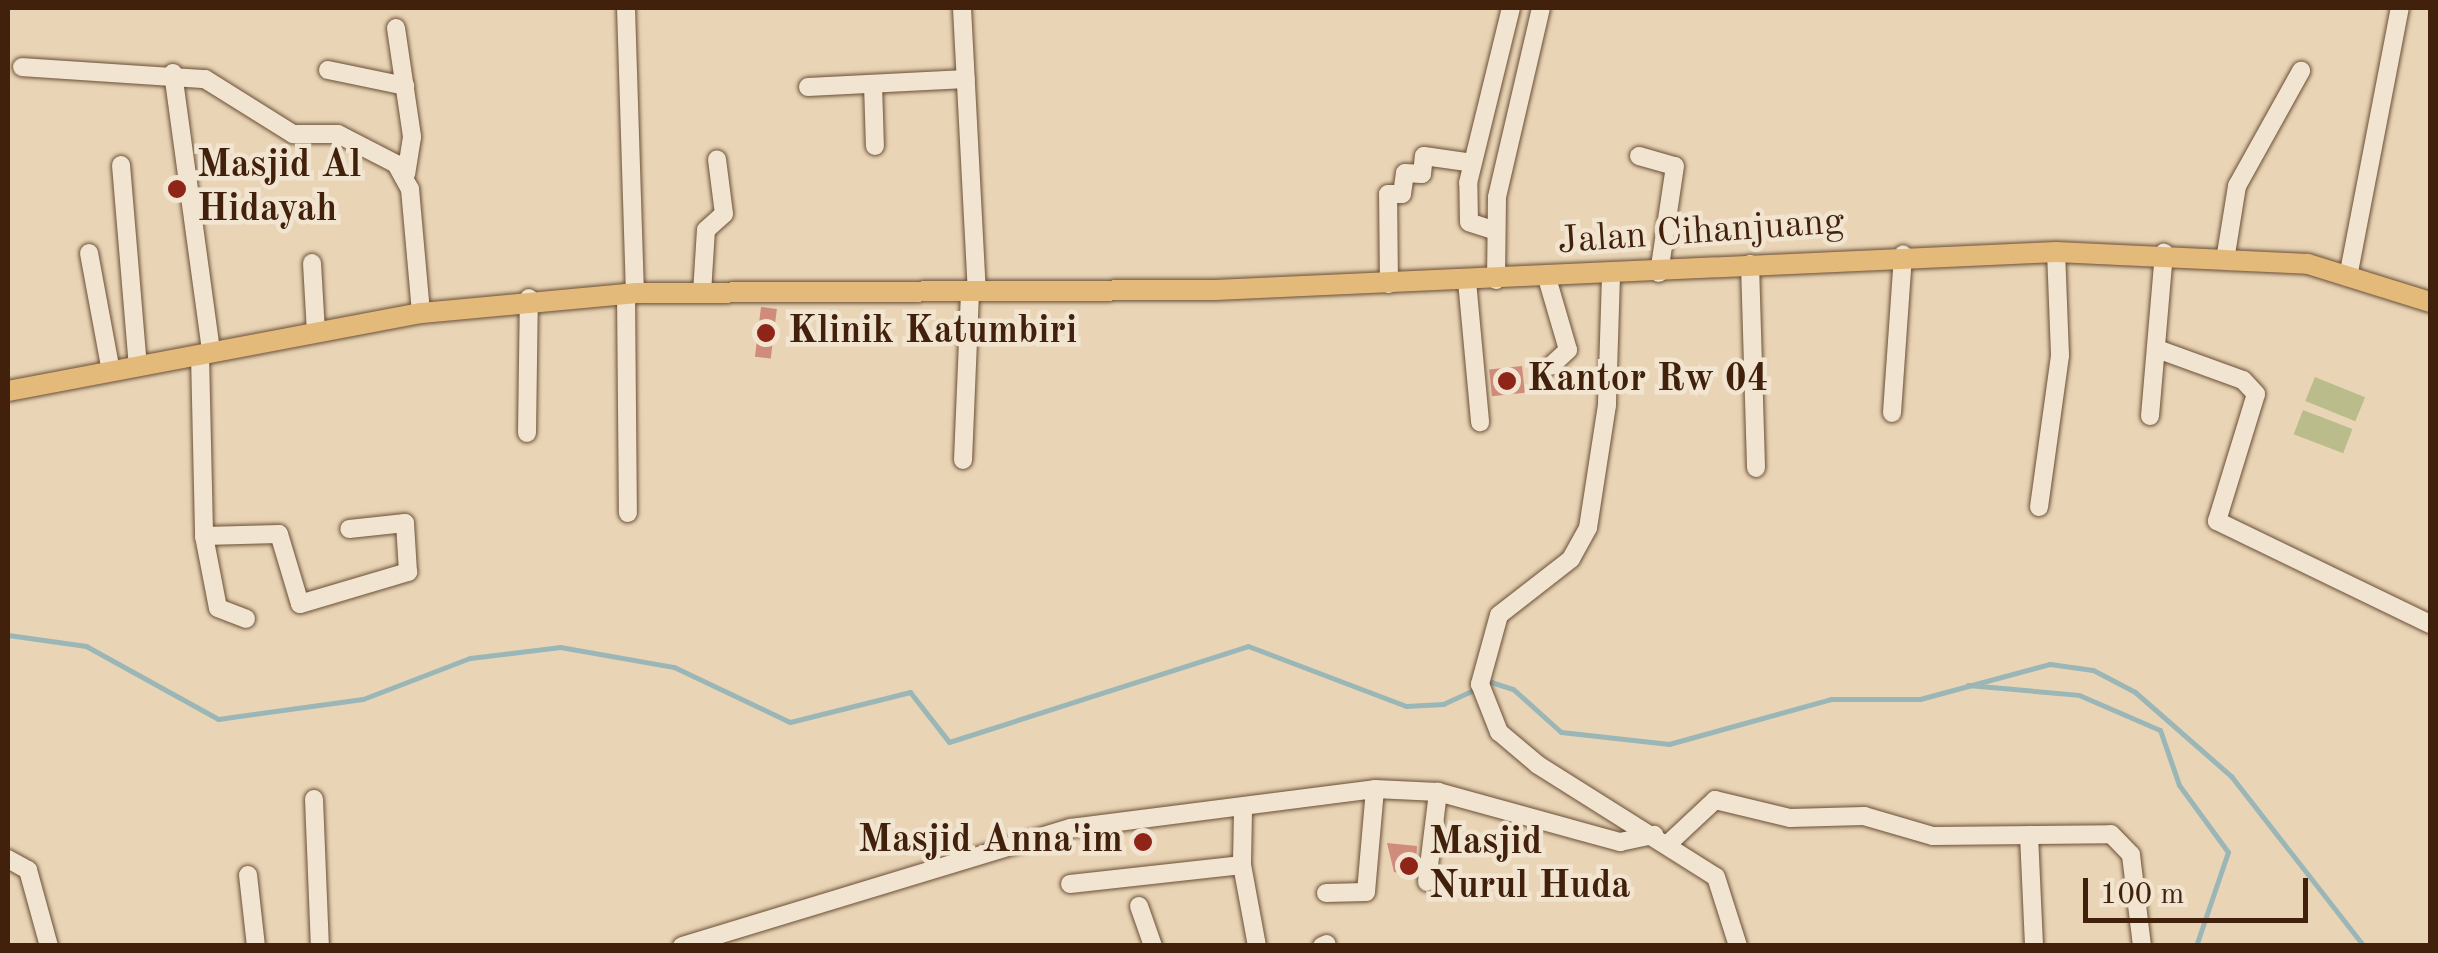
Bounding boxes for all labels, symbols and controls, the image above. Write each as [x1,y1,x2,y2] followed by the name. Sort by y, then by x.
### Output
[197,144,361,233] place label: Masjid Al Hidayah
[166,178,188,200] marker: Masjid Al Hidayah
[1556,200,1846,266] street label: Jalan Cihanjuang
[788,310,1077,356] place label: Klinik Katumbiri
[753,320,779,346] marker: Klinik Katumbiri
[1527,358,1769,404] place label: Kantor Rw 04
[1496,370,1518,392] marker: Kantor Rw 04
[858,819,1123,865] place label: Masjid Anna'im
[1429,821,1631,911] place label: Masjid Nurul Huda
[1132,831,1154,853] marker: Masjid Anna'im
[1398,855,1420,877] marker: Masjid Nurul Huda
[2088,858,2313,920] scale bar
[2100,880,2184,910] text: 100 m

